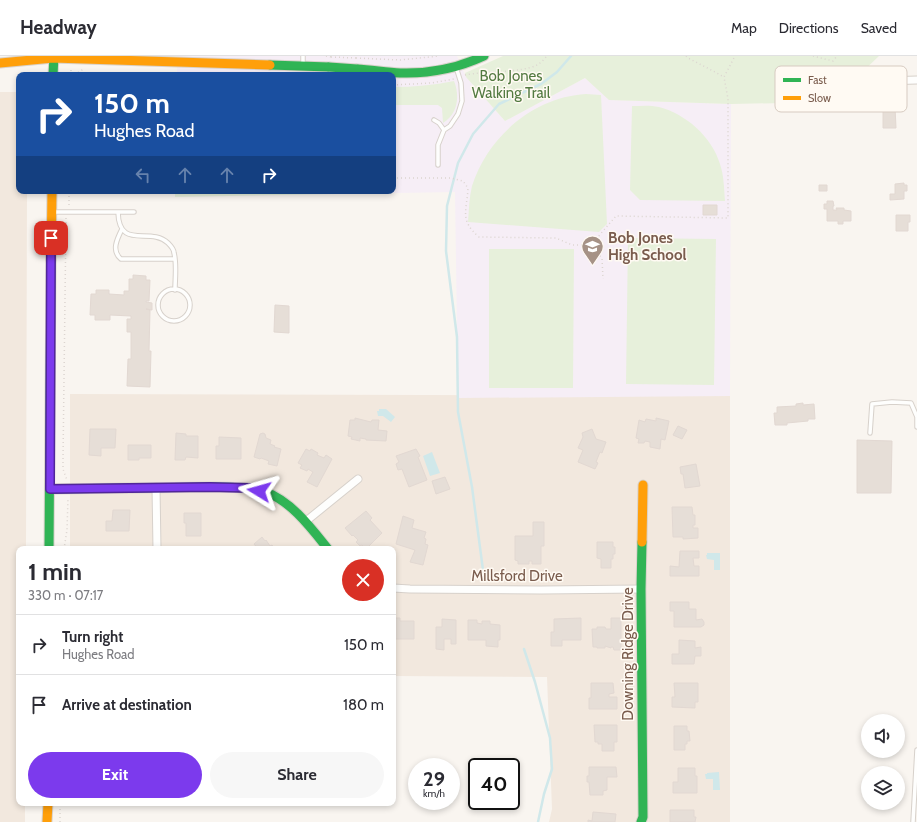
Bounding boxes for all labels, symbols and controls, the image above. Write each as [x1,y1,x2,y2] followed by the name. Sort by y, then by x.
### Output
[20,16,97,39] text: Headway
[731,19,757,37] text: Map
[779,19,839,37] text: Directions
[861,19,897,37] text: Saved
[775,66,907,112] legend
[472,67,551,102] park label: Bob Jones Walking Trail
[808,73,827,87] text: Fast
[94,86,170,120] text: 150 m
[28,88,80,140] icon: right
[808,91,831,105] text: Slow
[94,120,194,142] text: Hughes Road
[132,164,154,186] icon: left
[174,164,196,186] icon: ahead
[216,164,238,186] icon: ahead
[258,164,280,186] icon: right
[34,221,68,255] pin
[40,227,62,249] icon: arrive
[608,229,686,264] place label: Bob Jones High School
[580,234,606,267] school or university icon: Bob Jones High School
[238,470,280,512] position arrow
[28,557,82,586] text: 1 min
[342,559,384,601] button: close
[471,567,563,585] street label: Millsford Drive
[28,587,103,603] text: 330 m · 07:17
[619,587,637,721] street label: Downing Ridge Drive
[62,628,123,646] text: Turn right
[28,634,50,656] icon: right
[344,636,384,654] text: 150 m
[62,646,135,662] text: Hughes Road
[28,694,50,716] icon: arrive
[62,696,192,714] text: Arrive at destination
[343,696,384,714] text: 180 m
[861,714,905,810] map controls
[861,714,905,758] button: sound
[28,752,202,798] button: Exit
[210,752,384,798] button: Share
[468,758,520,810] speed limit sign: 40
[861,766,905,810] button: layers
[423,767,445,791] text: 29
[423,787,445,800] text: km/h

